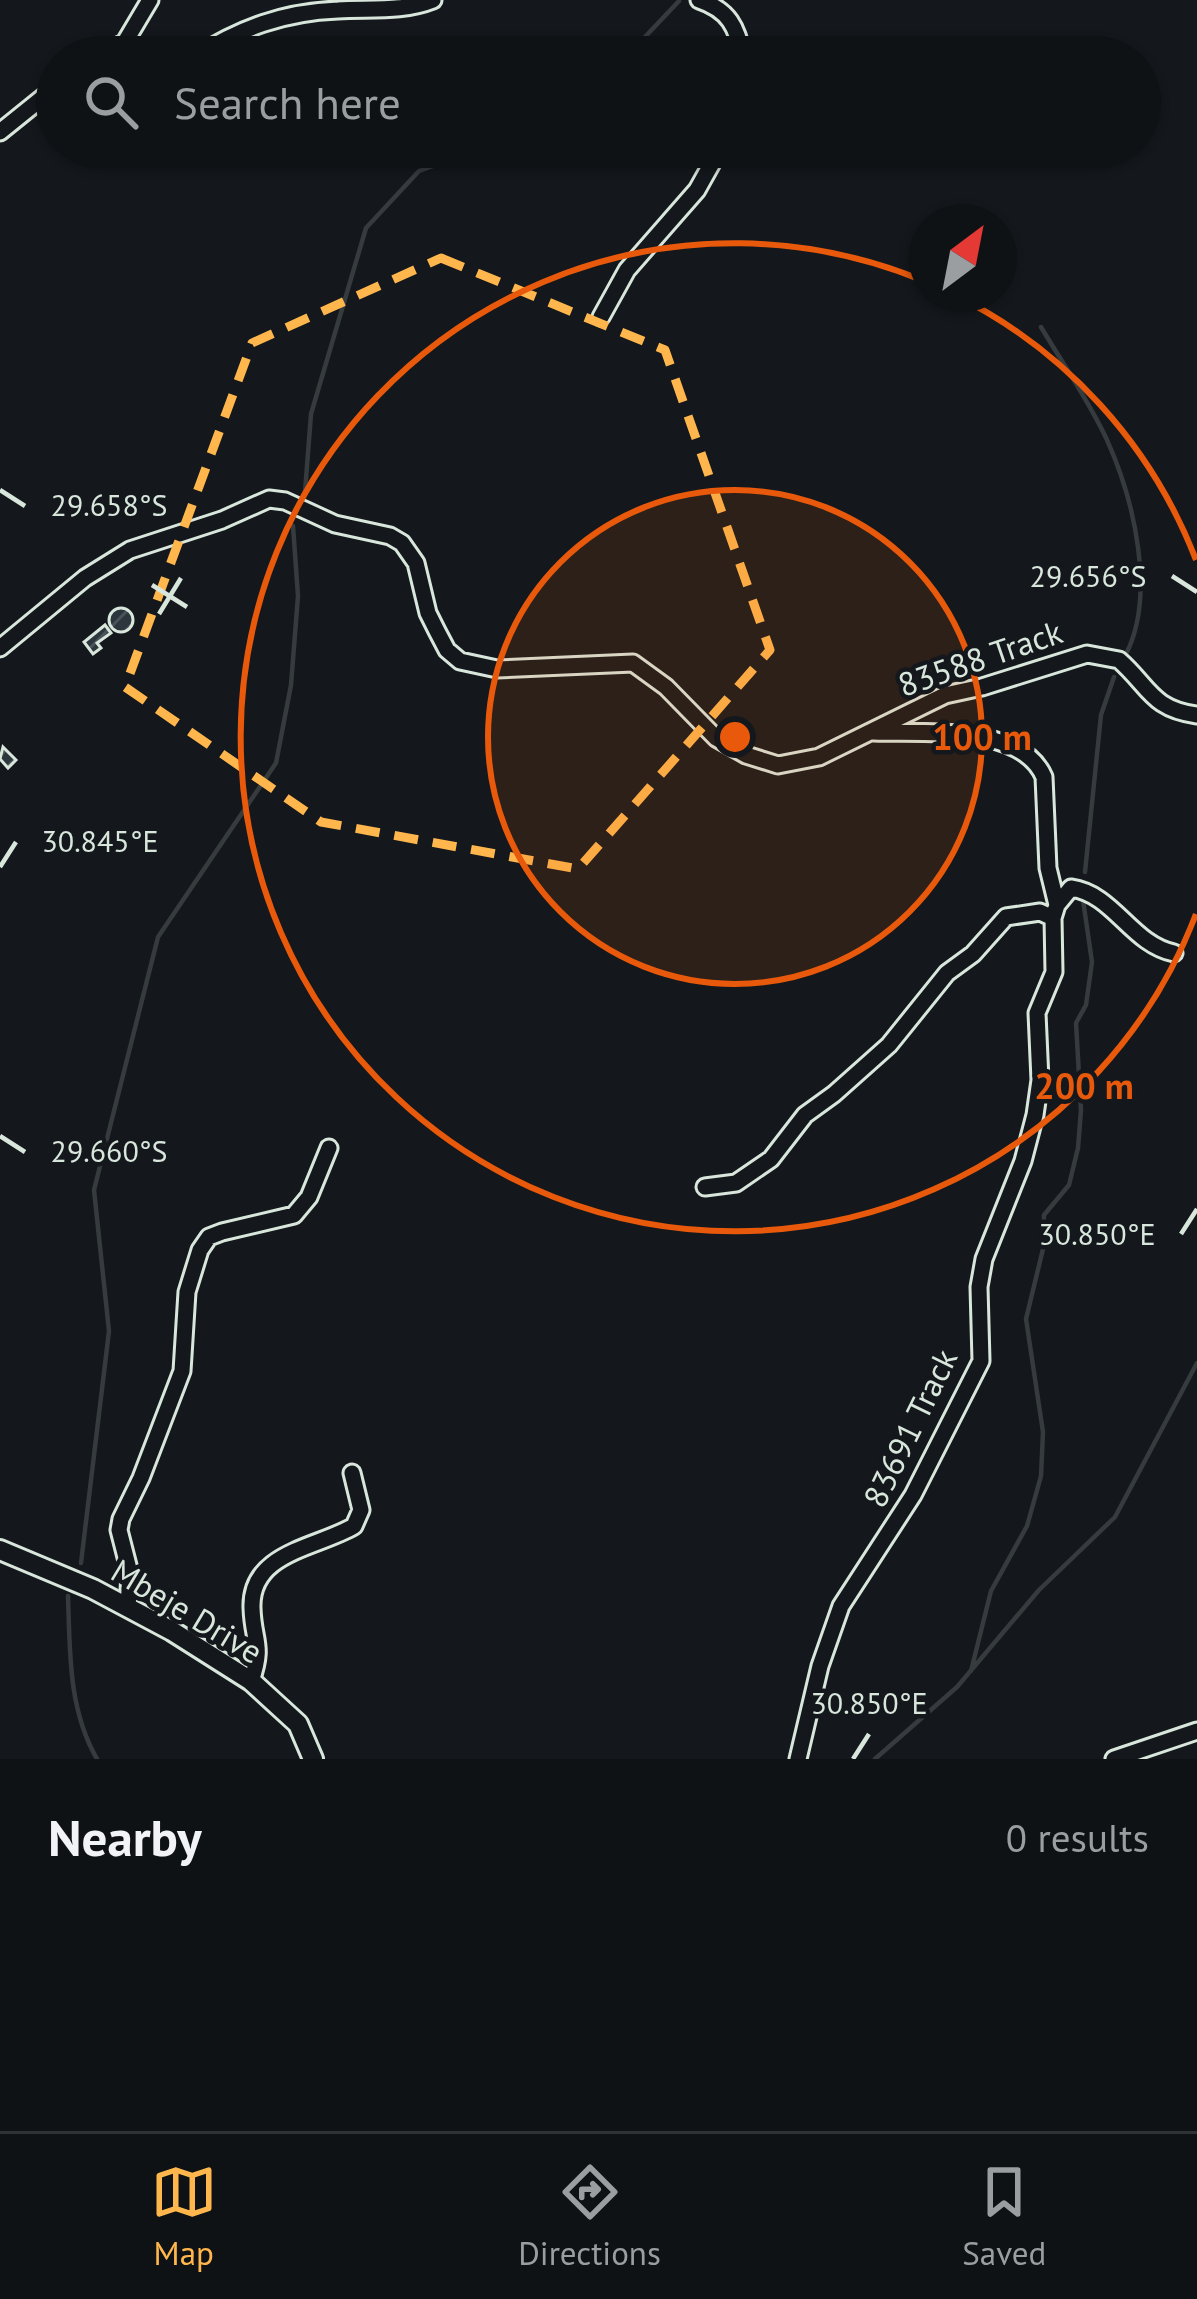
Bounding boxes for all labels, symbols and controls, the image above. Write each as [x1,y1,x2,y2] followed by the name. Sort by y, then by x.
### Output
[36,36,1161,168] search box
[78,69,144,135] icon: search
[174,73,401,131] text: Search here
[909,204,1017,312] north arrow
[51,485,167,524] text: 29.658°S
[1030,556,1146,595] text: 29.656°S
[892,609,1068,706] street label: 83588 Track
[932,713,1032,760] text: 100 m
[714,716,756,758] centre of rings
[42,821,159,860] text: 30.845°E
[1034,1062,1134,1109] text: 200 m
[51,1131,167,1170] text: 29.660°S
[1039,1214,1156,1253] text: 30.850°E
[853,1341,966,1514] street label: 83691 Track
[104,1549,271,1673] street label: Mbeje Drive
[811,1683,928,1722] text: 30.850°E
[48,1804,202,1870] text: Nearby
[1006,1812,1149,1863] text: 0 results
[151,2159,217,2274] tab: Map
[518,2159,661,2274] tab: Directions
[962,2159,1046,2274] tab: Saved

